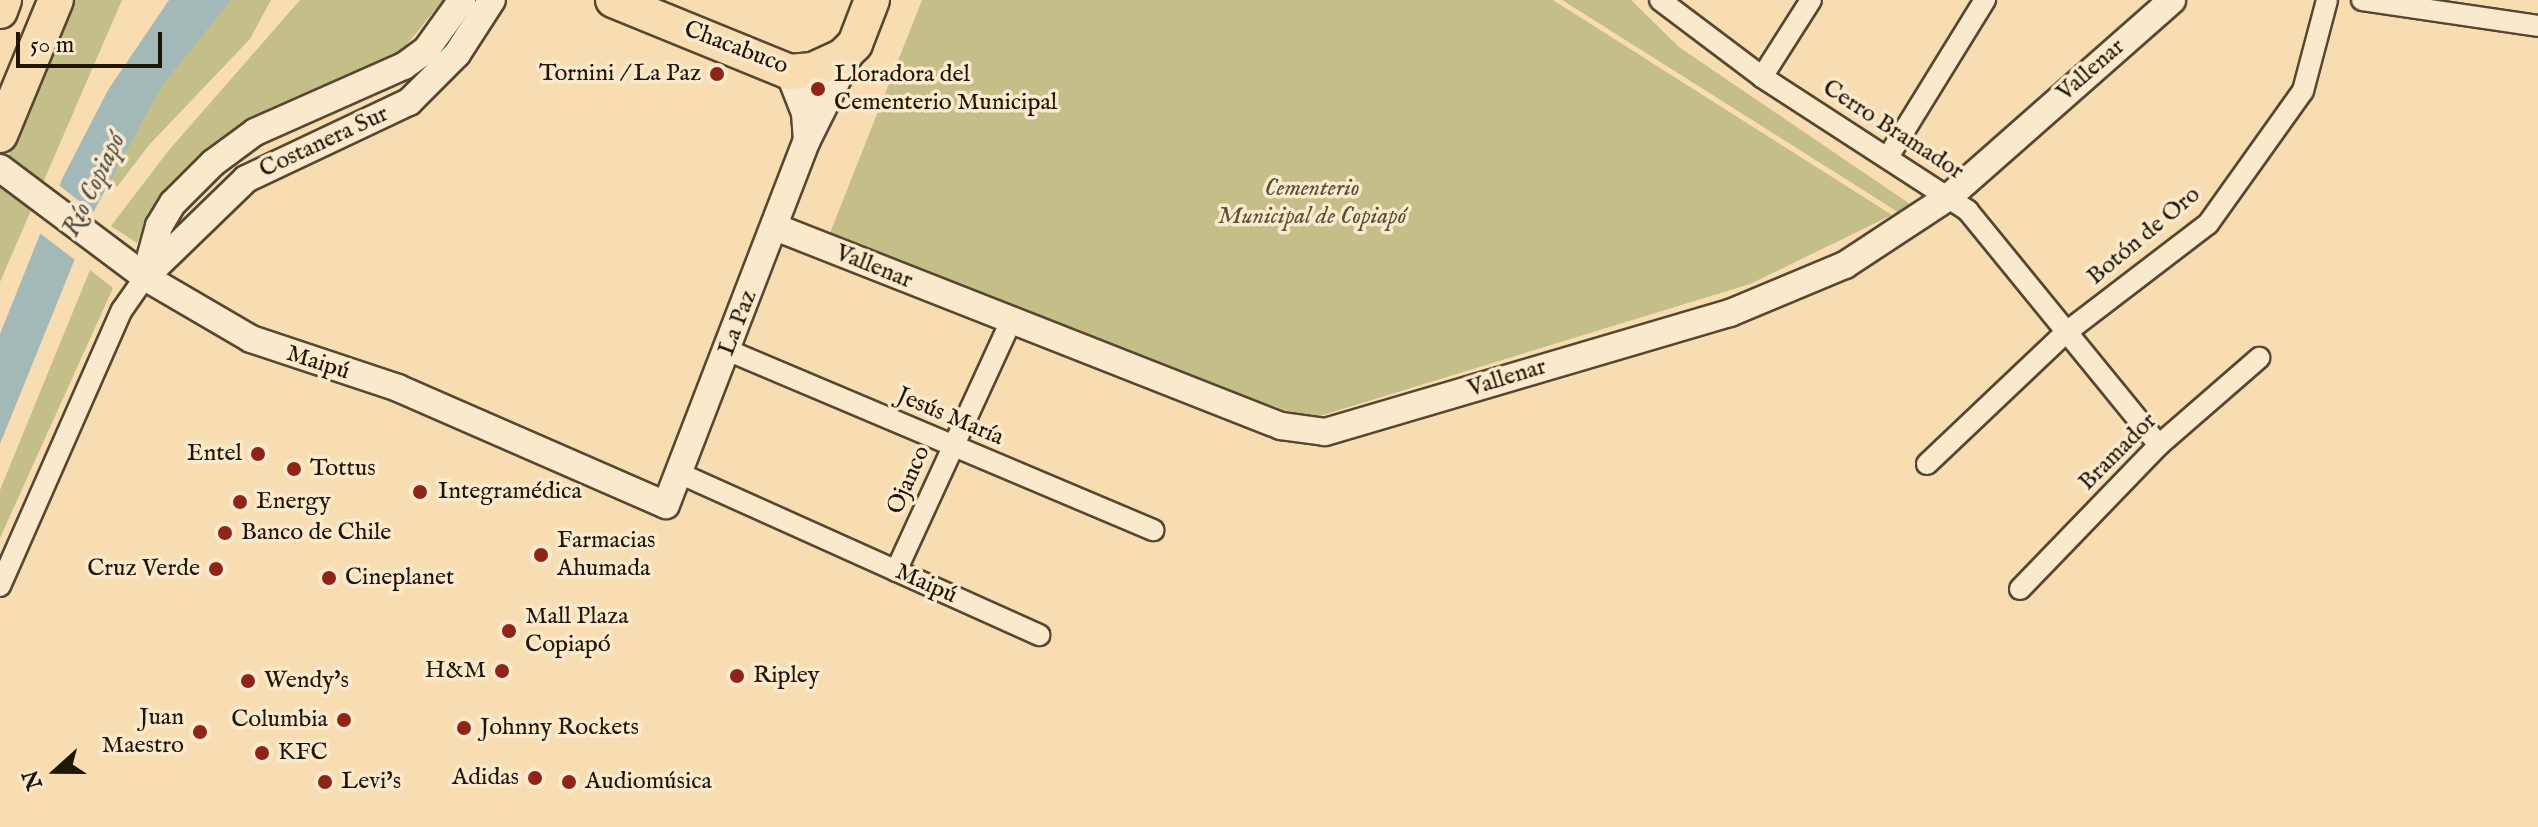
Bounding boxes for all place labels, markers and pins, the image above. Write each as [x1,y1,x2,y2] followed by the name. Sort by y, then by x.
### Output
[539,60,701,88] place label: Tornini / La Paz
[834,61,1057,117] place label: Lloradora del Cementerio Municipal
[708,65,726,83] marker: Tornini / La Paz
[809,80,827,98] marker: Lloradora del Cementerio Municipal
[187,440,242,468] place label: Entel
[249,445,267,463] marker: Entel
[310,455,376,483] place label: Tottus
[285,460,303,478] marker: Tottus
[438,478,582,506] place label: Integramédica
[409,481,431,503] marker: Integramédica
[256,488,331,516] place label: Energy
[231,493,249,511] marker: Energy
[241,519,391,547] place label: Banco de Chile
[216,524,234,542] marker: Banco de Chile
[557,527,656,583] place label: Farmacias Ahumada
[532,546,550,564] marker: Farmacias Ahumada
[87,555,200,583] place label: Cruz Verde
[207,560,225,578] marker: Cruz Verde
[345,564,454,592] place label: Cineplanet
[320,569,338,587] marker: Cineplanet
[525,603,629,659] place label: Mall Plaza Copiapó
[500,622,518,640] marker: Mall Plaza Copiapó
[425,657,486,685] place label: H&M
[493,662,511,680] marker: H&M
[753,662,820,690] place label: Ripley
[264,667,349,695] place label: Wendy's
[728,667,746,685] marker: Ripley
[239,672,257,690] marker: Wendy's
[102,704,184,760] place label: Juan Maestro
[231,706,328,734] place label: Columbia
[335,711,353,729] marker: Columbia
[480,714,639,742] place label: Johnny Rockets
[455,719,473,737] marker: Johnny Rockets
[191,723,209,741] marker: Juan Maestro
[278,739,328,767] place label: KFC
[253,744,271,762] marker: KFC
[452,764,519,792] place label: Adidas
[341,768,401,796] place label: Levi's
[585,768,712,796] place label: Audiomúsica
[526,769,544,787] marker: Adidas
[316,773,334,791] marker: Levi's
[560,773,578,791] marker: Audiomúsica

